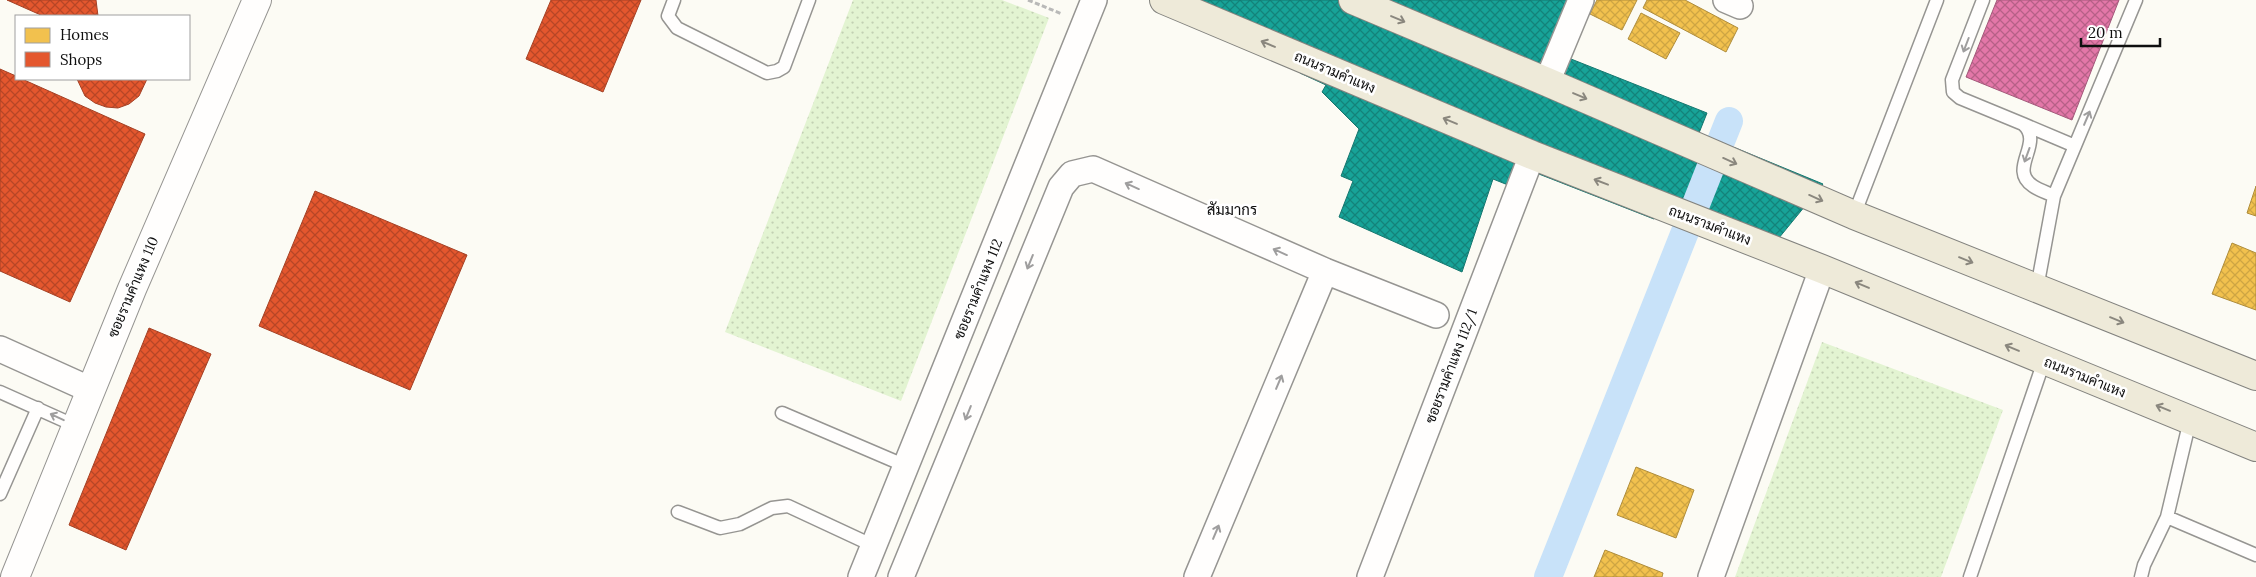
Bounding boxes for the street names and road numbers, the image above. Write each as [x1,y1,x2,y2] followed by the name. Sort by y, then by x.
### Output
[1292,47,1378,97] street label: ถนนรามคำแหง
[1666,201,1754,249] street label: ถนนรามคำแหง
[104,234,162,340] street label: ซอยรามคำแหง 110
[950,236,1006,342] street label: ซอยรามคำแหง 112
[1421,306,1481,426] street label: ซอยรามคำแหง 112/1
[2041,352,2129,402] street label: ถนนรามคำแหง

